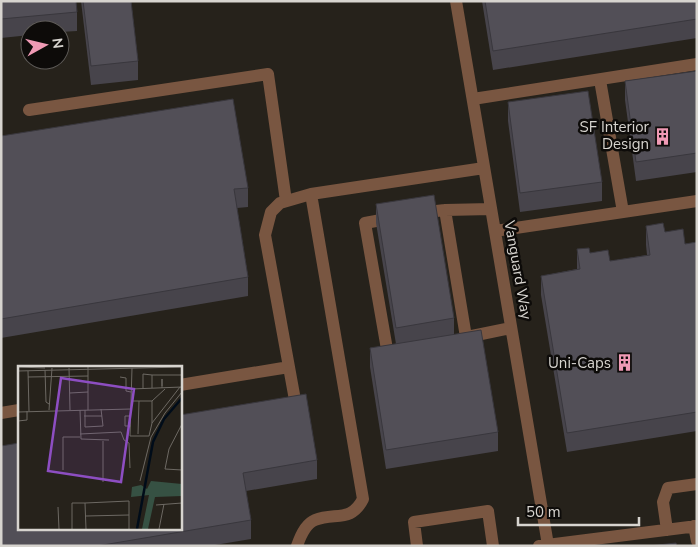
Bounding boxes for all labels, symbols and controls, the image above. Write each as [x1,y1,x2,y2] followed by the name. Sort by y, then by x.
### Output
[20,20,70,70] north arrow
[47,37,68,50] text: N
[580,117,650,154] place label: SF Interior Design
[653,126,673,146] building icon: SF Interior Design
[499,218,537,321] street label: Vanguard Way
[548,353,611,373] place label: Uni-Caps
[615,353,635,373] building icon: Uni-Caps
[18,366,181,530] inset map
[518,494,639,526] scale bar
[526,502,561,522] text: 50 m

